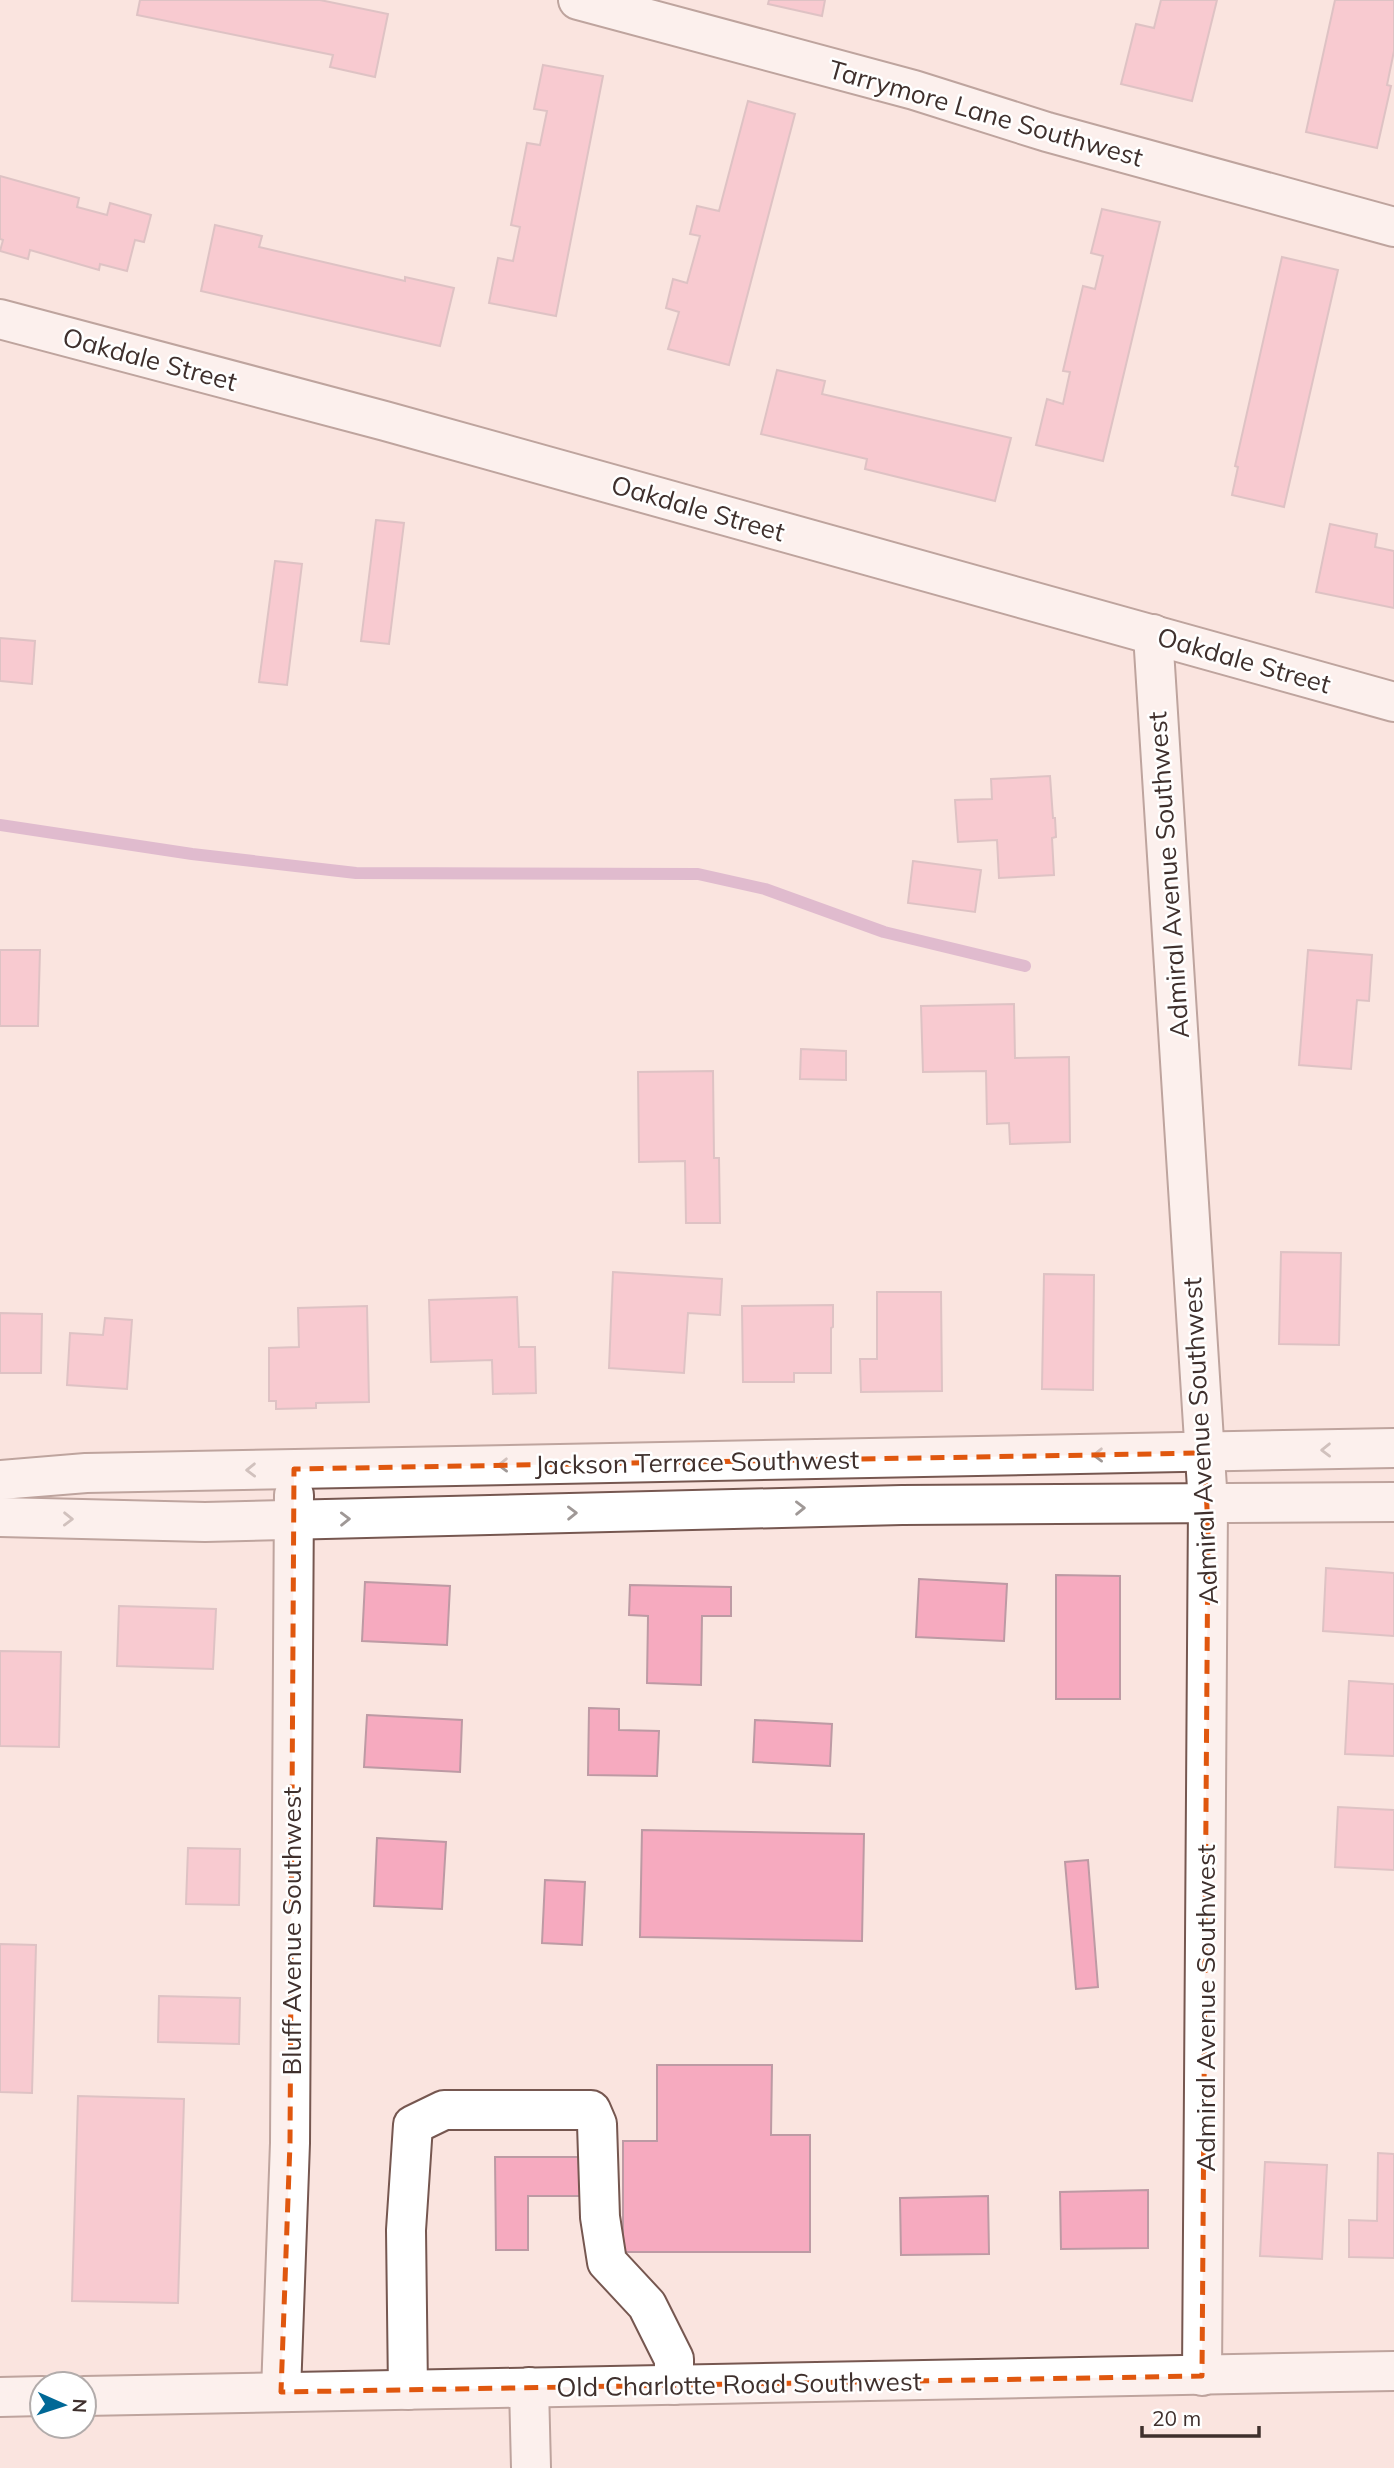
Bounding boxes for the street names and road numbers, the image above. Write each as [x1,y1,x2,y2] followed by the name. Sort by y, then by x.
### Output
[825,52,1147,174] street label: Tarrymore Lane Southwest
[59,320,241,398] street label: Oakdale Street
[607,467,789,549] street label: Oakdale Street
[1153,619,1335,701] street label: Oakdale Street
[1140,710,1196,1040] street label: Admiral Avenue Southwest
[1175,1277,1225,1605] street label: Admiral Avenue Southwest
[535,1443,859,1481] street label: Jackson Terrace Southwest
[275,1787,308,2075] street label: Bluff Avenue Southwest
[1189,1844,1222,2172] street label: Admiral Avenue Southwest
[556,2364,922,2404] street label: Old Charlotte Road Southwest

